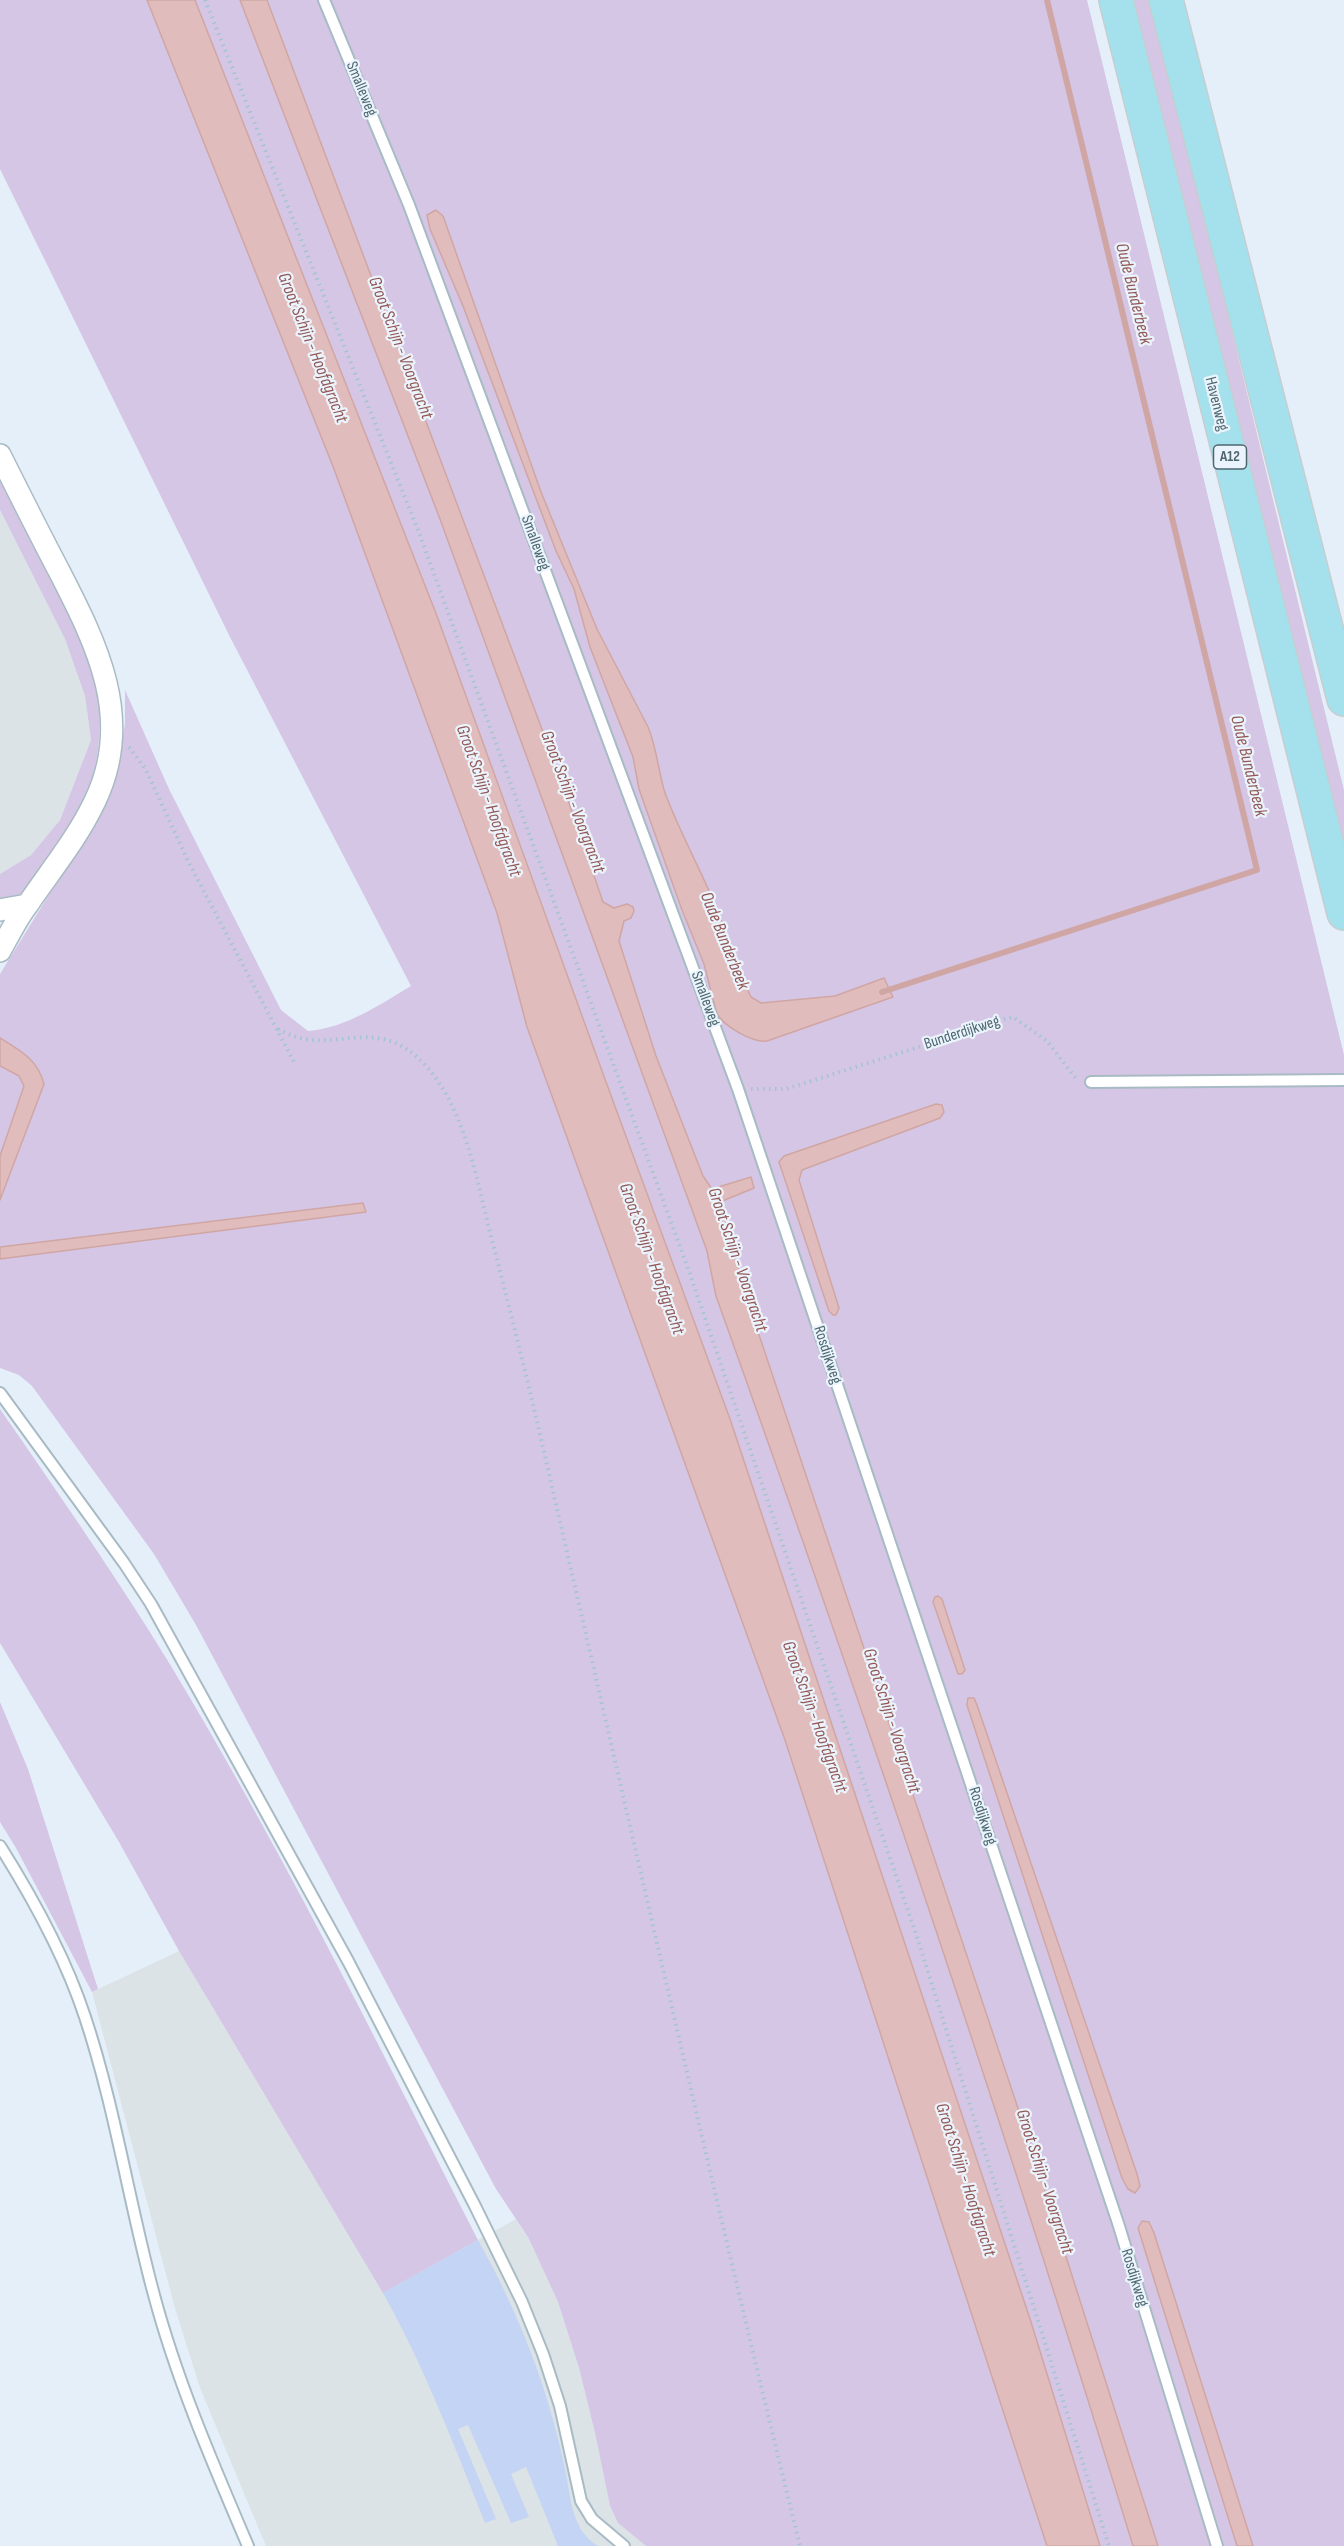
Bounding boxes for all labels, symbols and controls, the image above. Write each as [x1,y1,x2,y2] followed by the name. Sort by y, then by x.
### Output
[341,59,381,119] street label: Smalleweg
[1110,241,1156,347] water label: Oude Bunderbeek
[272,270,352,426] water label: Groot Schijn - Hoofdgracht
[363,274,437,422] water label: Groot Schijn - Voorgracht
[1200,375,1232,433] street label: Havenweg
[1214,445,1246,469] road number: A12
[516,513,554,573] street label: Smalleweg
[1225,713,1271,819] water label: Oude Bunderbeek
[451,722,525,880] water label: Groot Schijn - Hoofdgracht
[535,728,609,876] water label: Groot Schijn - Voorgracht
[695,889,753,993] water label: Oude Bunderbeek
[686,969,724,1029] street label: Smalleweg
[922,1012,1002,1054] street label: Bunderdijkweg
[614,1180,688,1338] water label: Groot Schijn - Hoofdgracht
[702,1185,772,1335] water label: Groot Schijn - Voorgracht
[809,1324,845,1386] street label: Rosdijkweg
[777,1638,851,1796] water label: Groot Schijn - Hoofdgracht
[857,1646,925,1796] water label: Groot Schijn - Voorgracht
[964,1785,1000,1847] street label: Rosdijkweg
[930,2101,1000,2259] water label: Groot Schijn - Hoofdgracht
[1010,2107,1078,2257] water label: Groot Schijn - Voorgracht
[1116,2247,1152,2309] street label: Rosdijkweg

